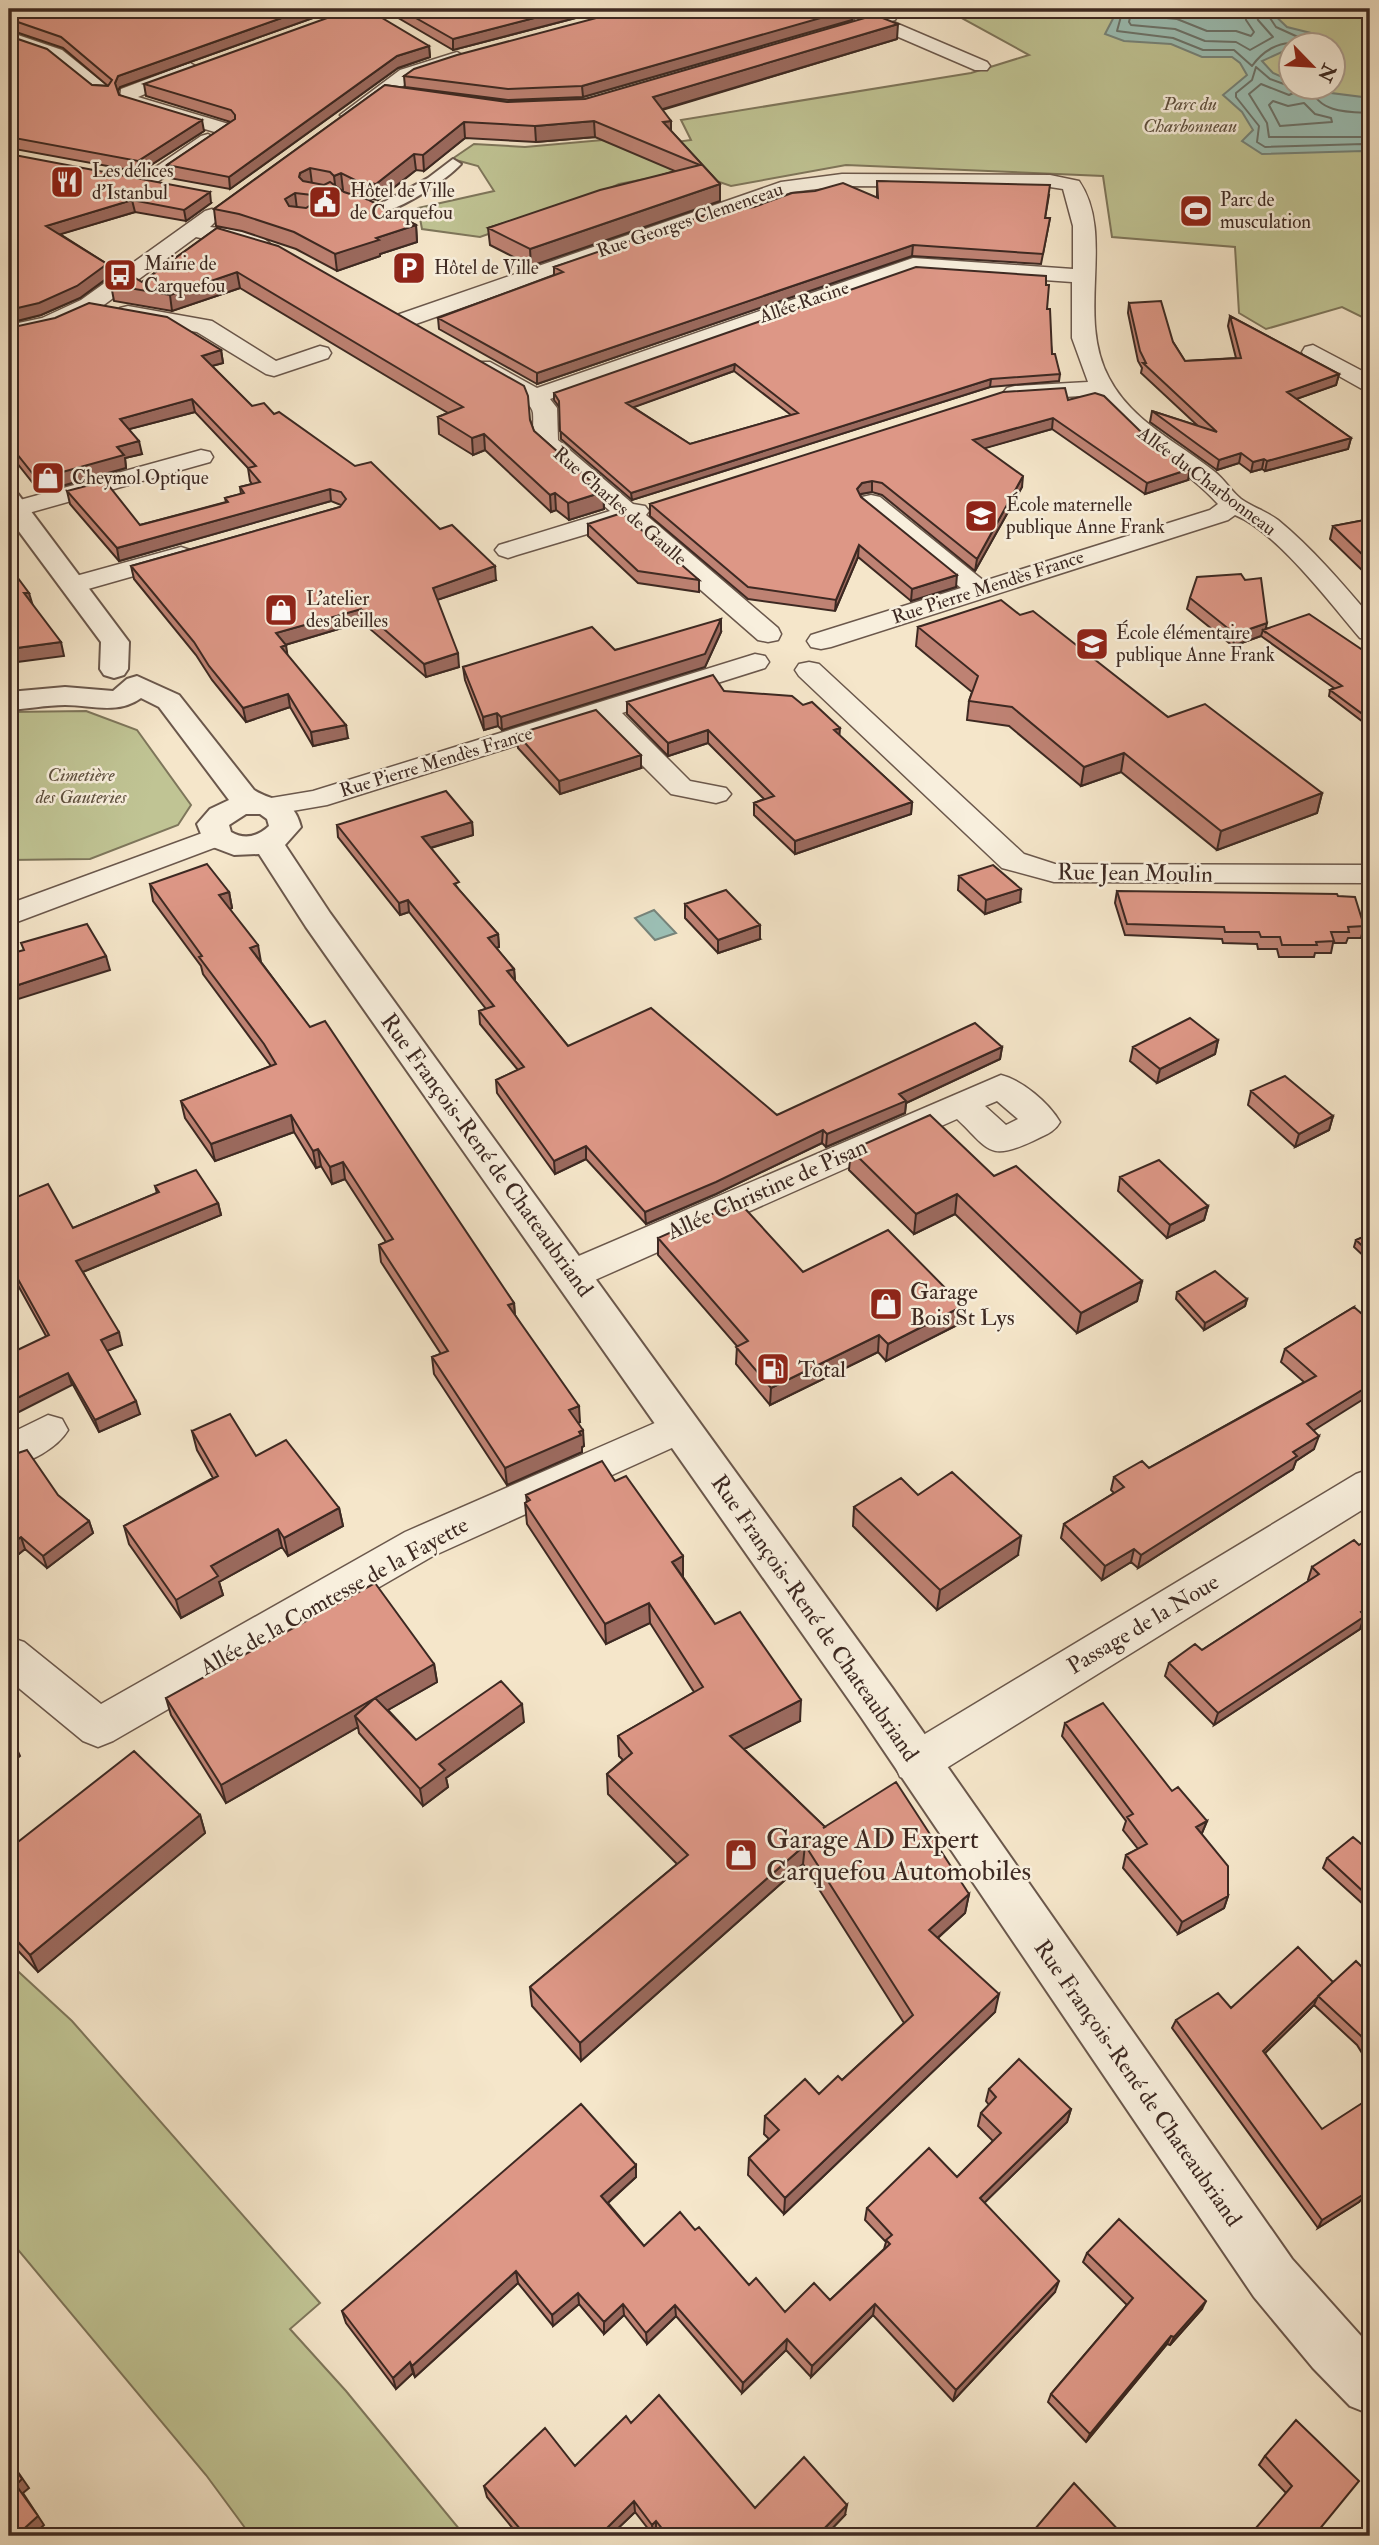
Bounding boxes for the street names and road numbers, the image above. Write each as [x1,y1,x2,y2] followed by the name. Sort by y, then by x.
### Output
[594,177,786,263] street label: Rue Georges Clemenceau
[755,275,852,329] street label: Allée Racine
[1132,420,1281,541] street label: Allée du Charbonneau
[548,441,692,571] street label: Rue Charles de Gaulle
[889,545,1087,629] street label: Rue Pierre Mendès France
[337,721,535,803] street label: Rue Pierre Mendès France
[1057,857,1213,889] street label: Rue Jean Moulin
[374,1008,600,1302] street label: Rue François-René de Chateaubriand
[661,1132,872,1247] street label: Allée Christine de Pisan
[705,1469,925,1767] street label: Rue François-René de Chateaubriand
[194,1510,474,1682] street label: Allée de la Comtesse de la Fayette
[1062,1567,1224,1681] street label: Passage de la Noue
[1028,1934,1248,2232] street label: Rue François-René de Chateaubriand

